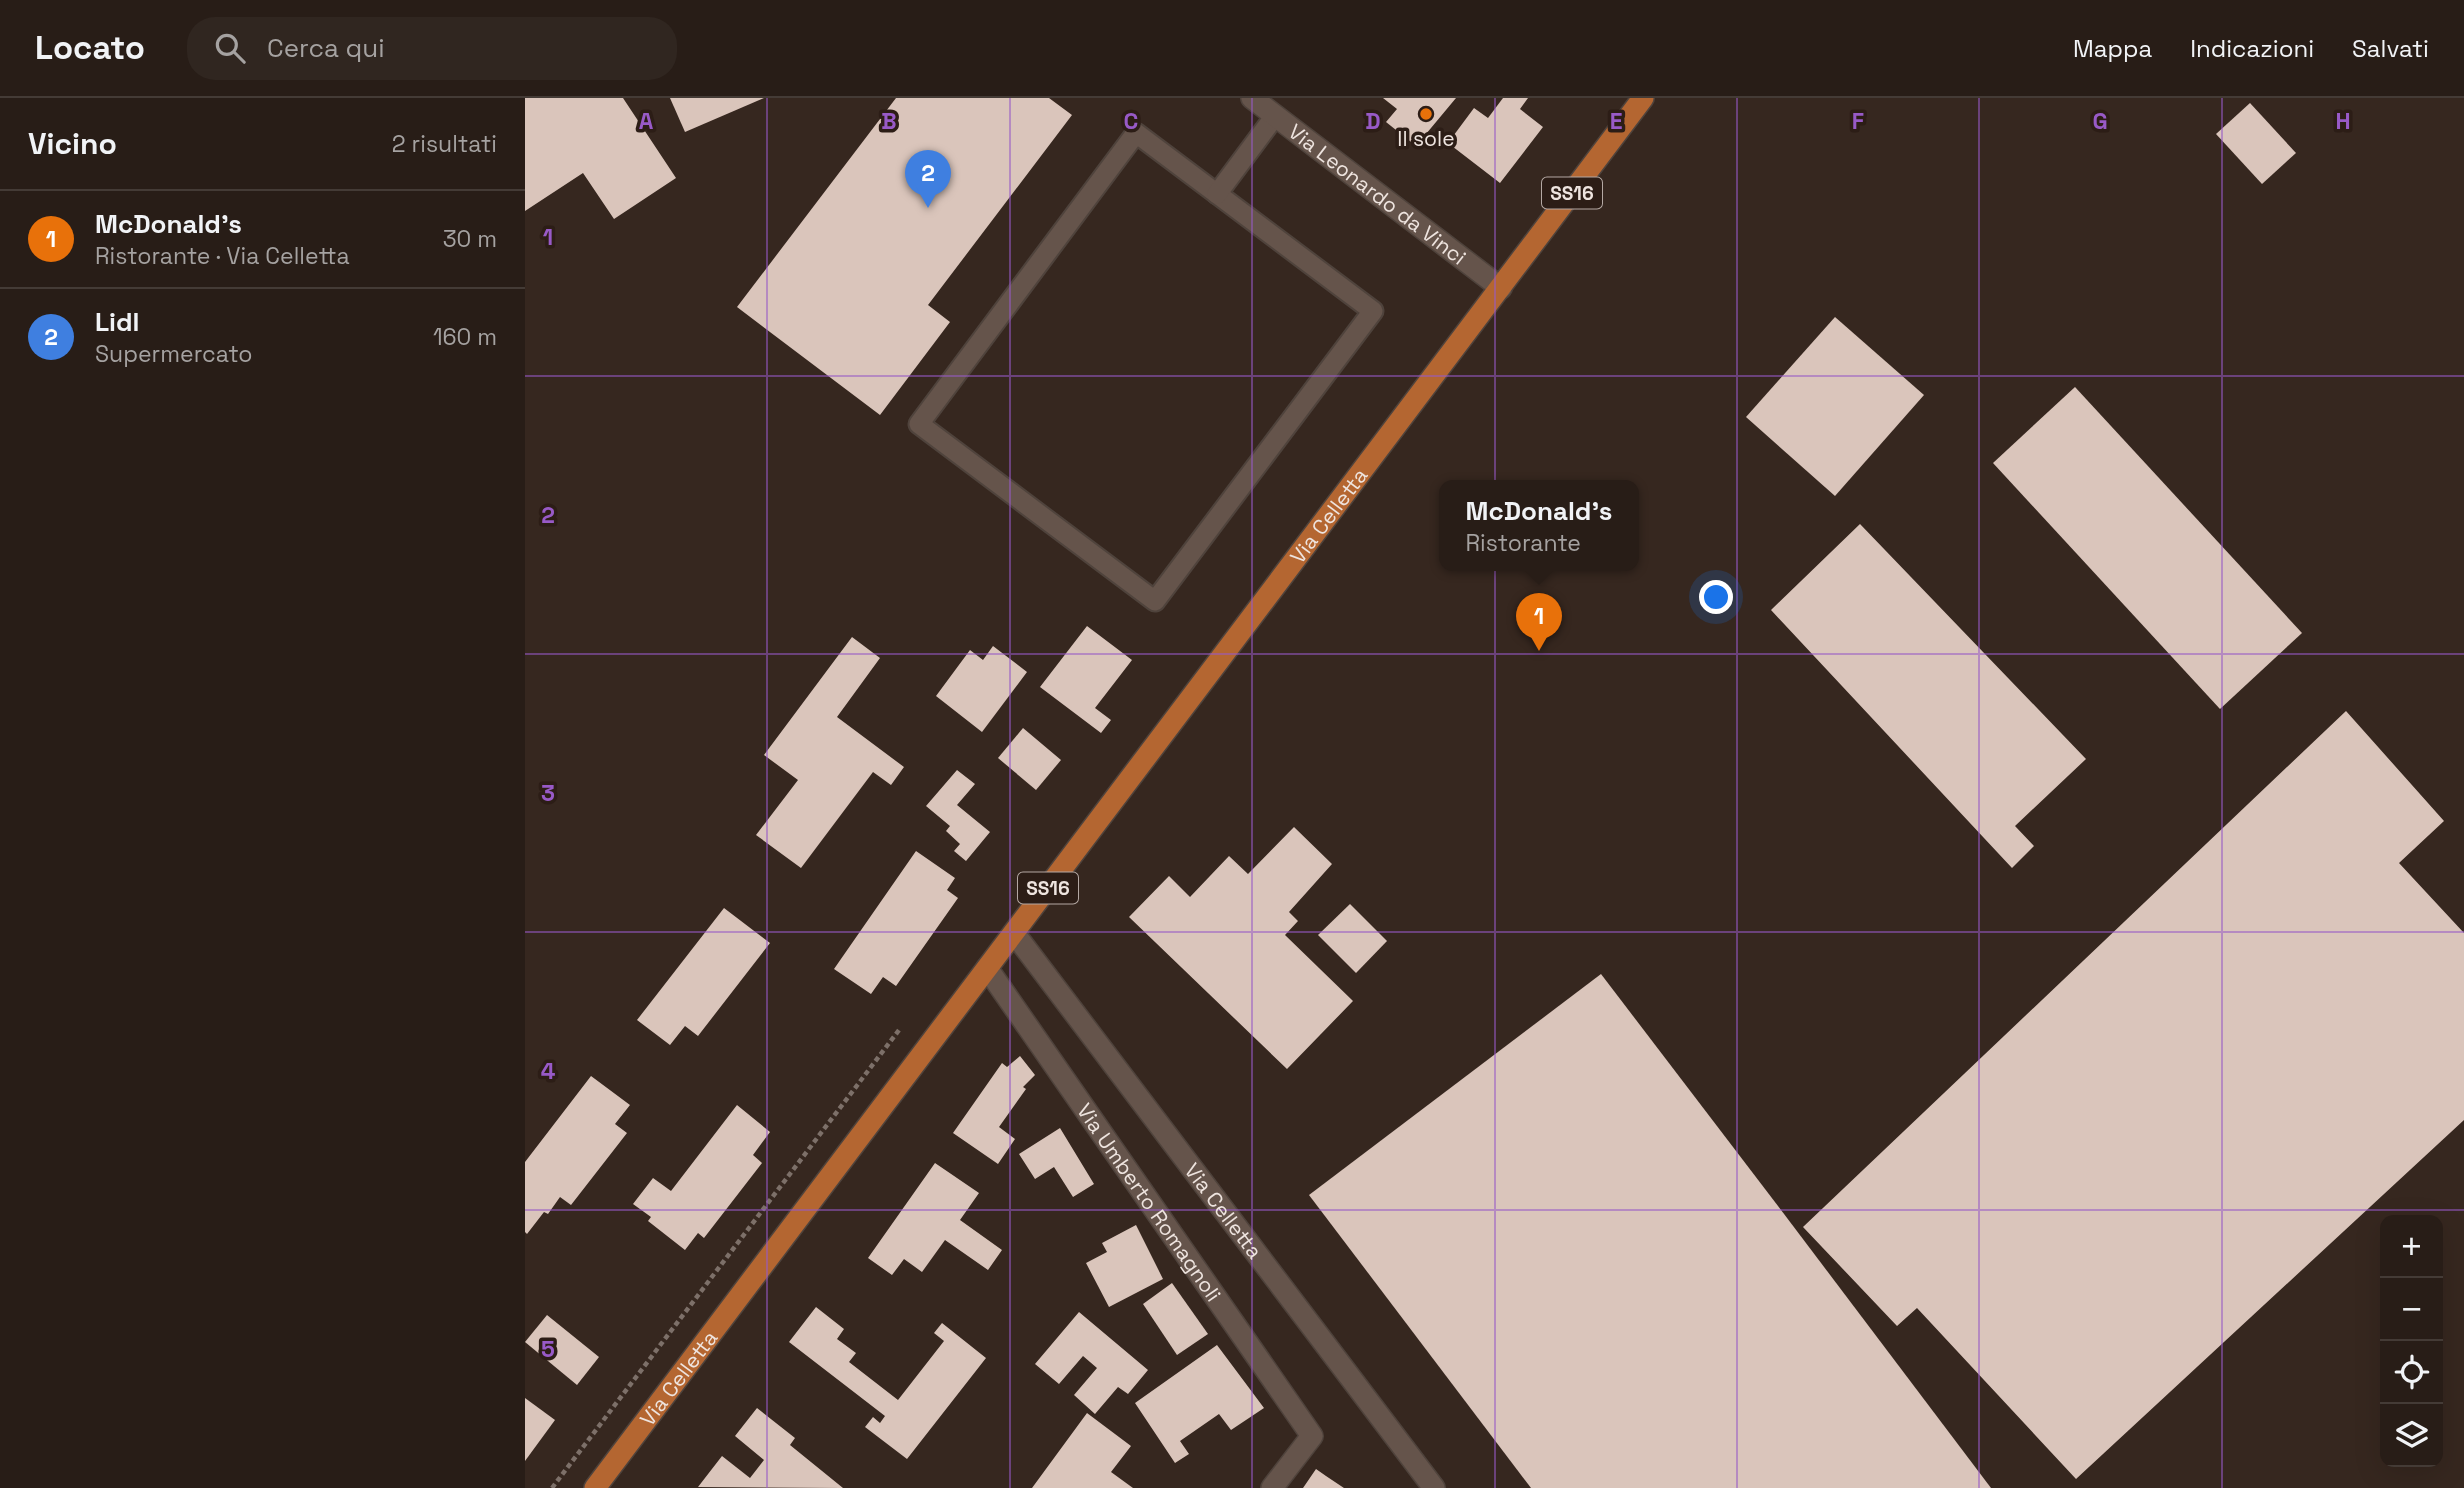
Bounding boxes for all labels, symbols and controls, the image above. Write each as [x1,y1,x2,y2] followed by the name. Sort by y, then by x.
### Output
[187,17,677,80] search box
[35,27,145,69] text: Locato
[211,29,249,67] icon: search
[267,31,385,65] text: Cerca qui
[2073,33,2152,64] text: Mappa
[2190,33,2314,64] text: Indicazioni
[2352,33,2429,64] text: Salvati
[639,106,654,136] text: A
[881,106,897,136] text: B
[1124,106,1138,136] text: C
[1365,106,1381,136] text: D
[1418,106,1434,122] marker: Il sole
[1610,106,1622,136] text: E
[1852,106,1864,136] text: F
[2092,106,2108,136] text: G
[2335,106,2351,136] text: H
[1283,117,1472,270] street label: Via Leonardo da Vinci
[28,124,117,163] text: Vicino
[1397,125,1455,152] place label: Il sole
[392,129,497,159] text: 2 risultati
[905,150,951,208] pin: 2
[1542,178,1602,208] road number: SS16
[95,207,242,241] text: McDonald's
[543,222,553,252] text: 1
[46,224,56,254] text: 1
[443,224,497,254] text: 30 m
[95,241,350,271] text: Ristorante · Via Celletta
[95,305,140,339] text: Lidl
[44,322,58,352] text: 2
[433,322,497,352] text: 160 m
[95,339,253,369] text: Supermercato
[1284,462,1373,569] street label: Via Celletta
[1439,480,1639,571] popup
[1466,494,1612,528] text: McDonald's
[541,500,555,530] text: 2
[1466,528,1581,558] text: Ristorante
[1699,580,1733,614] your location
[1516,593,1562,651] pin: 1
[541,778,555,808] text: 3
[1018,873,1078,904] road number: SS16
[541,1056,556,1086] text: 4
[1071,1098,1228,1306] street label: Via Umberto Romagnoli
[1179,1157,1269,1264] street label: Via Celletta
[2380,1215,2443,1467] map controls
[2380,1215,2443,1278] button: +
[2380,1278,2443,1341] button: −
[633,1325,723,1431] street label: Via Celletta
[541,1334,555,1364] text: 5
[2380,1341,2443,1404] button: locate
[2380,1404,2443,1467] button: layers

